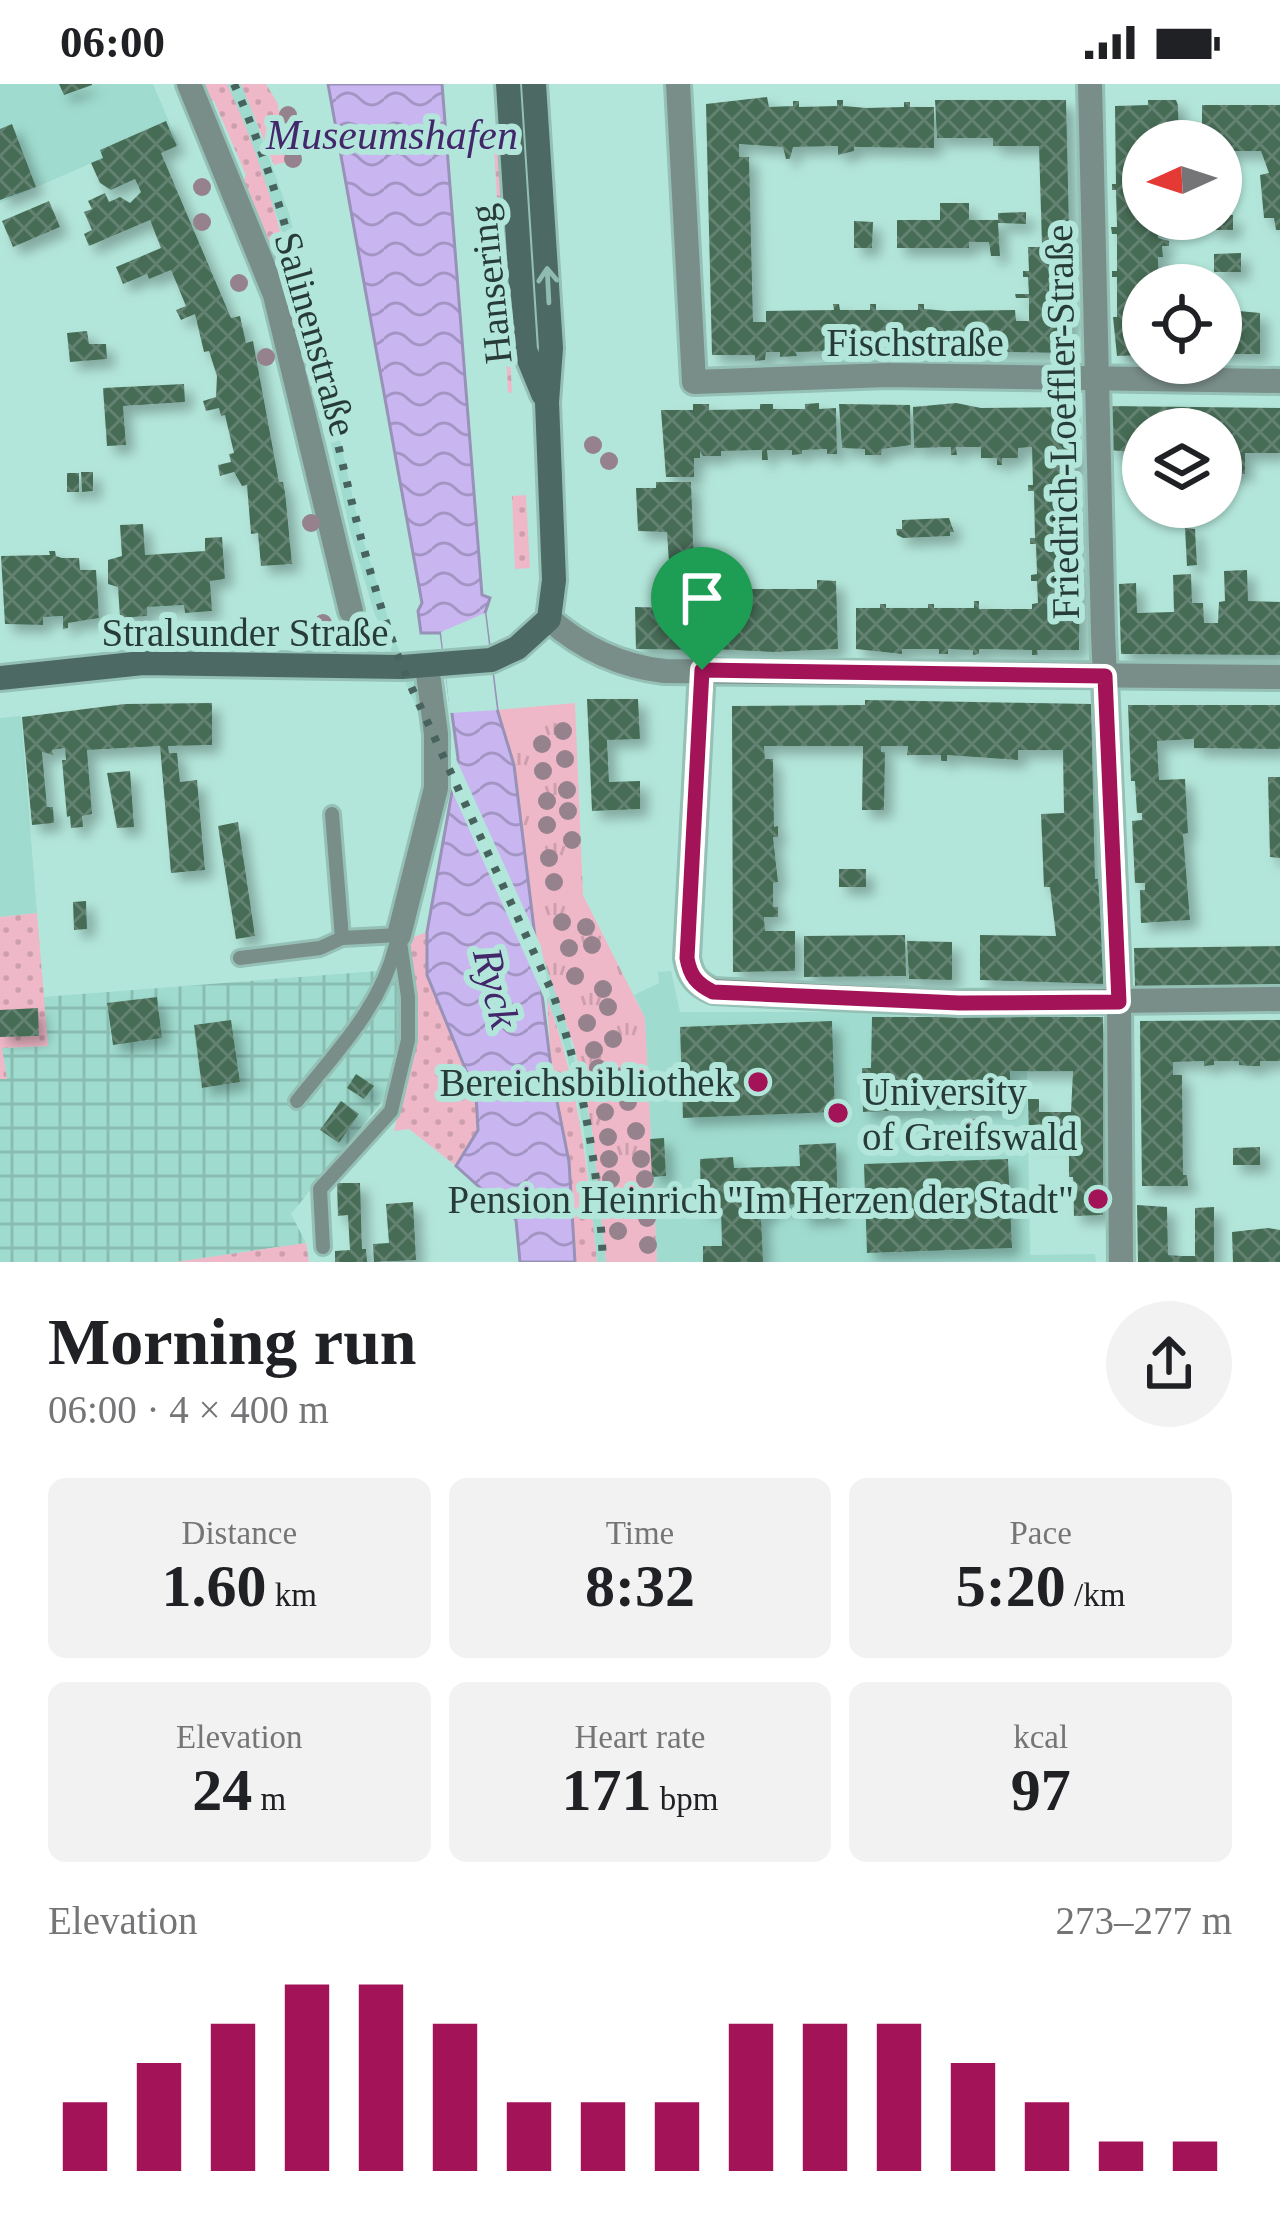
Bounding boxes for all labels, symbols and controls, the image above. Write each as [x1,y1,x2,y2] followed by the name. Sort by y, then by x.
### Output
[60,17,165,67] text: 06:00
[265,112,518,158] water label: Museumshafen
[1122,120,1242,240] north arrow
[1122,120,1242,528] map controls
[460,202,521,366] street label: Hansering
[1037,224,1087,620] street label: Friedrich-Loeffler-Straße
[266,227,366,441] street label: Salinenstraße
[1122,264,1242,384] button: locate
[536,266,559,305] one-way arrow
[826,321,1004,364] street label: Fischstraße
[1122,408,1242,528] button: layers
[651,547,753,670] pin
[669,565,735,631] icon: arrive
[101,611,389,654] street label: Stralsunder Straße
[464,942,528,1034] water label: Ryck
[439,1061,734,1104] place label: Bereichsbibliothek
[745,1069,771,1095] marker: Bereichsbibliothek
[862,1070,1078,1158] place label: University of Greifswald
[825,1100,851,1126] marker: University of Greifswald
[448,1178,1074,1221] place label: Pension Heinrich "Im Herzen der Stadt"
[1085,1186,1111,1212] marker: Pension Heinrich "Im Herzen der Stadt"
[1106,1301,1232,1427] button: share
[48,1305,417,1378] text: Morning run
[48,1388,329,1431] text: 06:00 · 4 × 400 m
[182,1515,297,1551] text: Distance
[606,1515,674,1551] text: Time
[1010,1515,1072,1551] text: Pace
[162,1553,267,1619] text: 1.60
[585,1553,695,1619] text: 8:32
[956,1553,1066,1619] text: 5:20
[267,1577,317,1613] text: km
[1066,1577,1125,1613] text: /km
[176,1719,303,1755] text: Elevation
[574,1719,705,1755] text: Heart rate
[1013,1719,1068,1755] text: kcal
[192,1757,252,1823] text: 24
[562,1757,652,1823] text: 171
[1011,1757,1071,1823] text: 97
[252,1781,286,1817] text: m
[652,1781,718,1817] text: bpm
[48,1899,197,1942] text: Elevation
[1055,1899,1232,1942] text: 273–277 m

